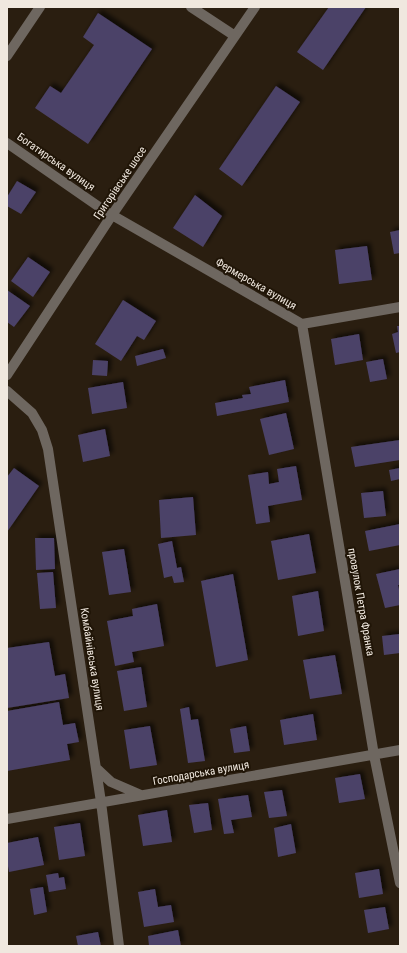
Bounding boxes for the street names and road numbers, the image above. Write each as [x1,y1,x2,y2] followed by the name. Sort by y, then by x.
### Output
[15,130,97,194] street label: Богатирська вулиця
[91,144,149,222] street label: Григорівське шосе
[213,256,299,312] street label: Фермерська вулиця
[345,547,377,657] street label: провулок Петра Франка
[77,607,107,711] street label: Комбайнівська вулиця
[152,758,250,788] street label: Господарська вулиця

